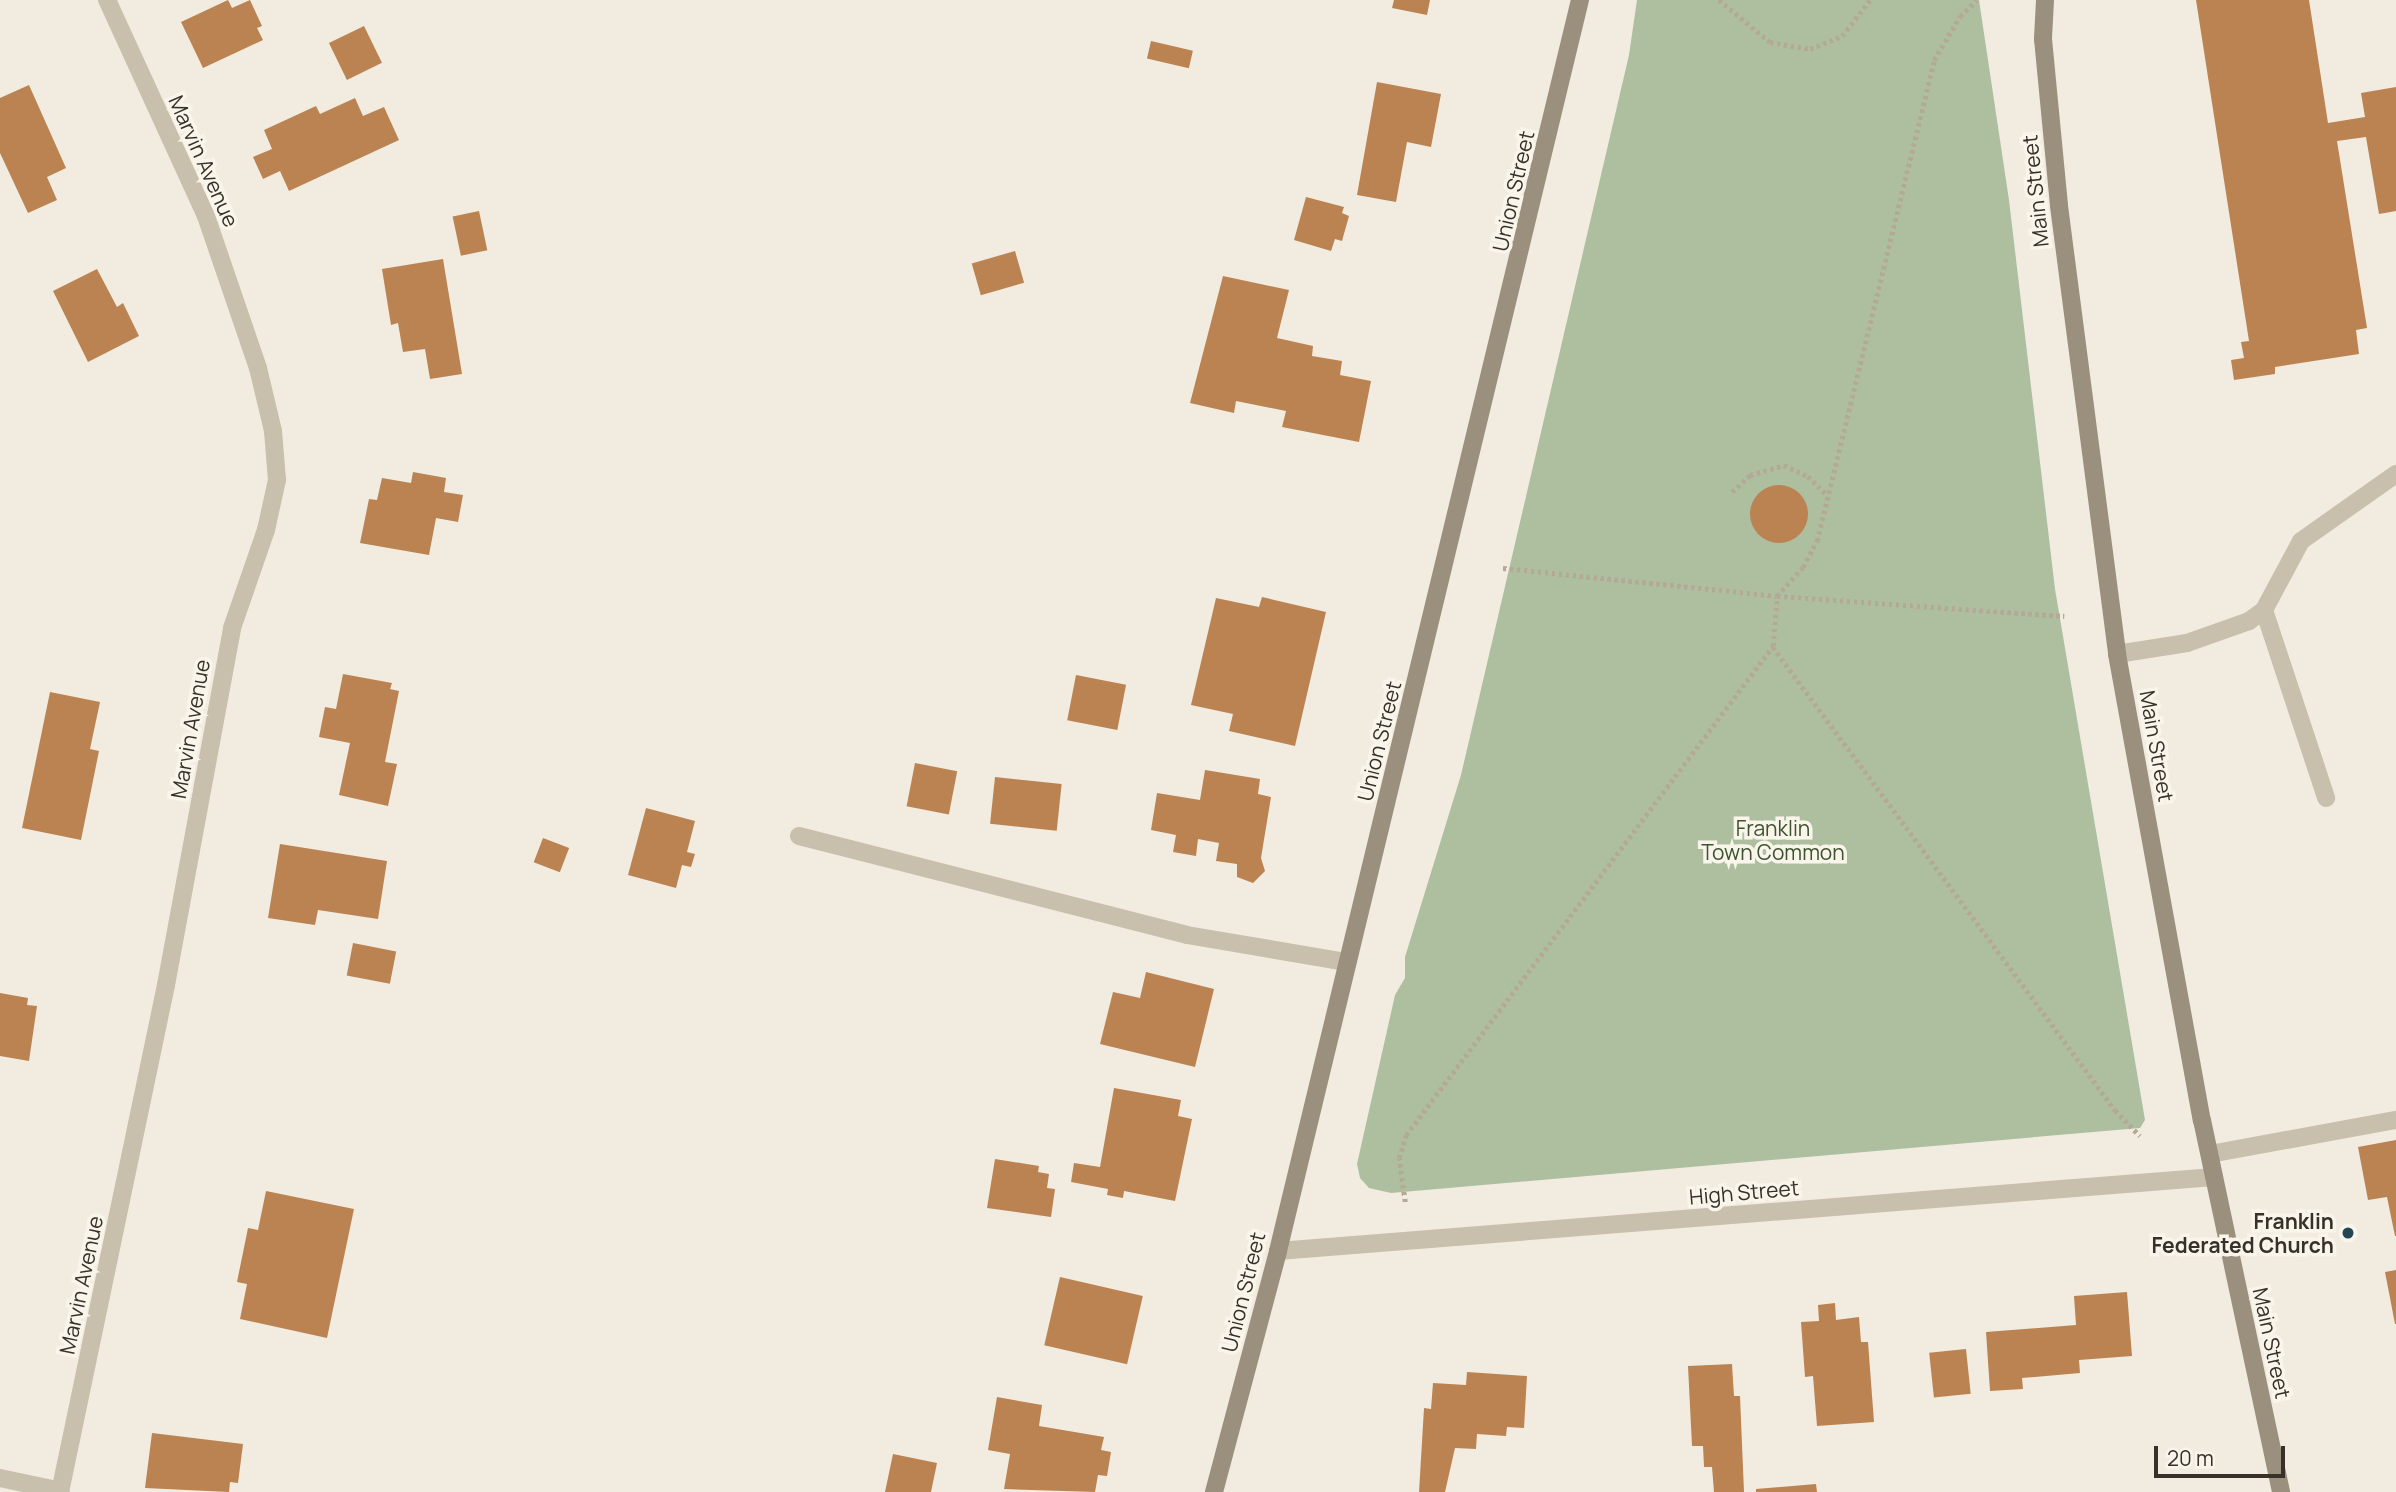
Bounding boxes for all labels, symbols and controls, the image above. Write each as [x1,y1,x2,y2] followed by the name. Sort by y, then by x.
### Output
[164,91,244,231] street label: Marvin Avenue
[1487,128,1539,254] street label: Union Street
[2017,134,2053,248] street label: Main Street
[165,657,215,801] street label: Marvin Avenue
[1352,678,1406,804] street label: Union Street
[2135,688,2179,804] street label: Main Street
[1701,815,1845,865] park label: Franklin Town Common
[1688,1175,1800,1209] street label: High Street
[2151,1208,2334,1258] place label: Franklin Federated Church
[54,1213,108,1357] street label: Marvin Avenue
[2340,1225,2356,1241] marker: Franklin Federated Church
[1216,1229,1270,1355] street label: Union Street
[2248,1285,2296,1401] street label: Main Street
[2158,1432,2289,1476] scale bar
[2167,1444,2214,1472] text: 20 m

